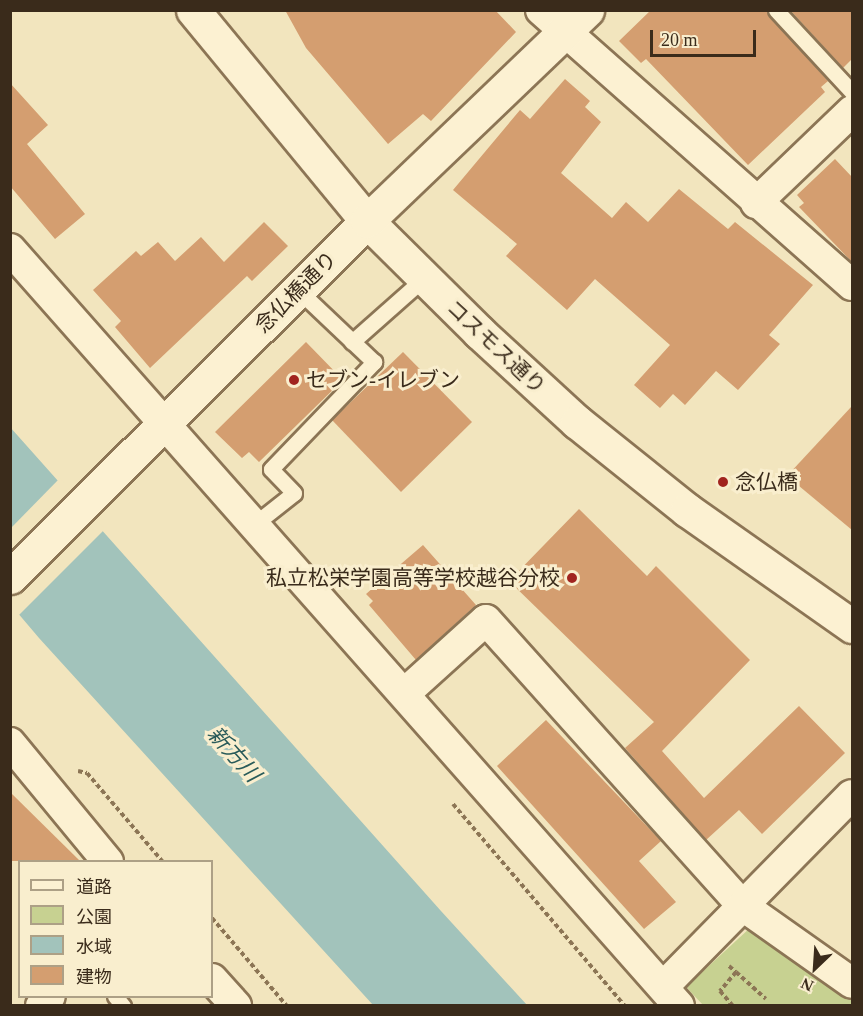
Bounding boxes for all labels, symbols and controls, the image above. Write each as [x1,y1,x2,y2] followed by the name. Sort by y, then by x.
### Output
[653,18,760,56] scale bar
[661,30,698,50] text: 20 m
[250,246,342,338] street label: 念仏橋通り
[441,295,551,399] street label: コスモス通り
[306,367,460,393] place label: セブン-イレブン
[287,373,301,387] marker: セブン-イレブン
[735,469,798,495] place label: 念仏橋
[716,475,730,489] marker: 念仏橋
[266,565,560,591] place label: 私立松栄学園高等学校越谷分校
[565,571,579,585] marker: 私立松栄学園高等学校越谷分校
[202,721,266,787] water label: 新方川
[18,860,213,998] legend
[76,877,112,897] text: 道路
[76,907,112,927] text: 公園
[76,937,112,957] text: 水域
[785,938,845,998] north arrow
[76,967,112,987] text: 建物
[798,975,816,995] text: N

